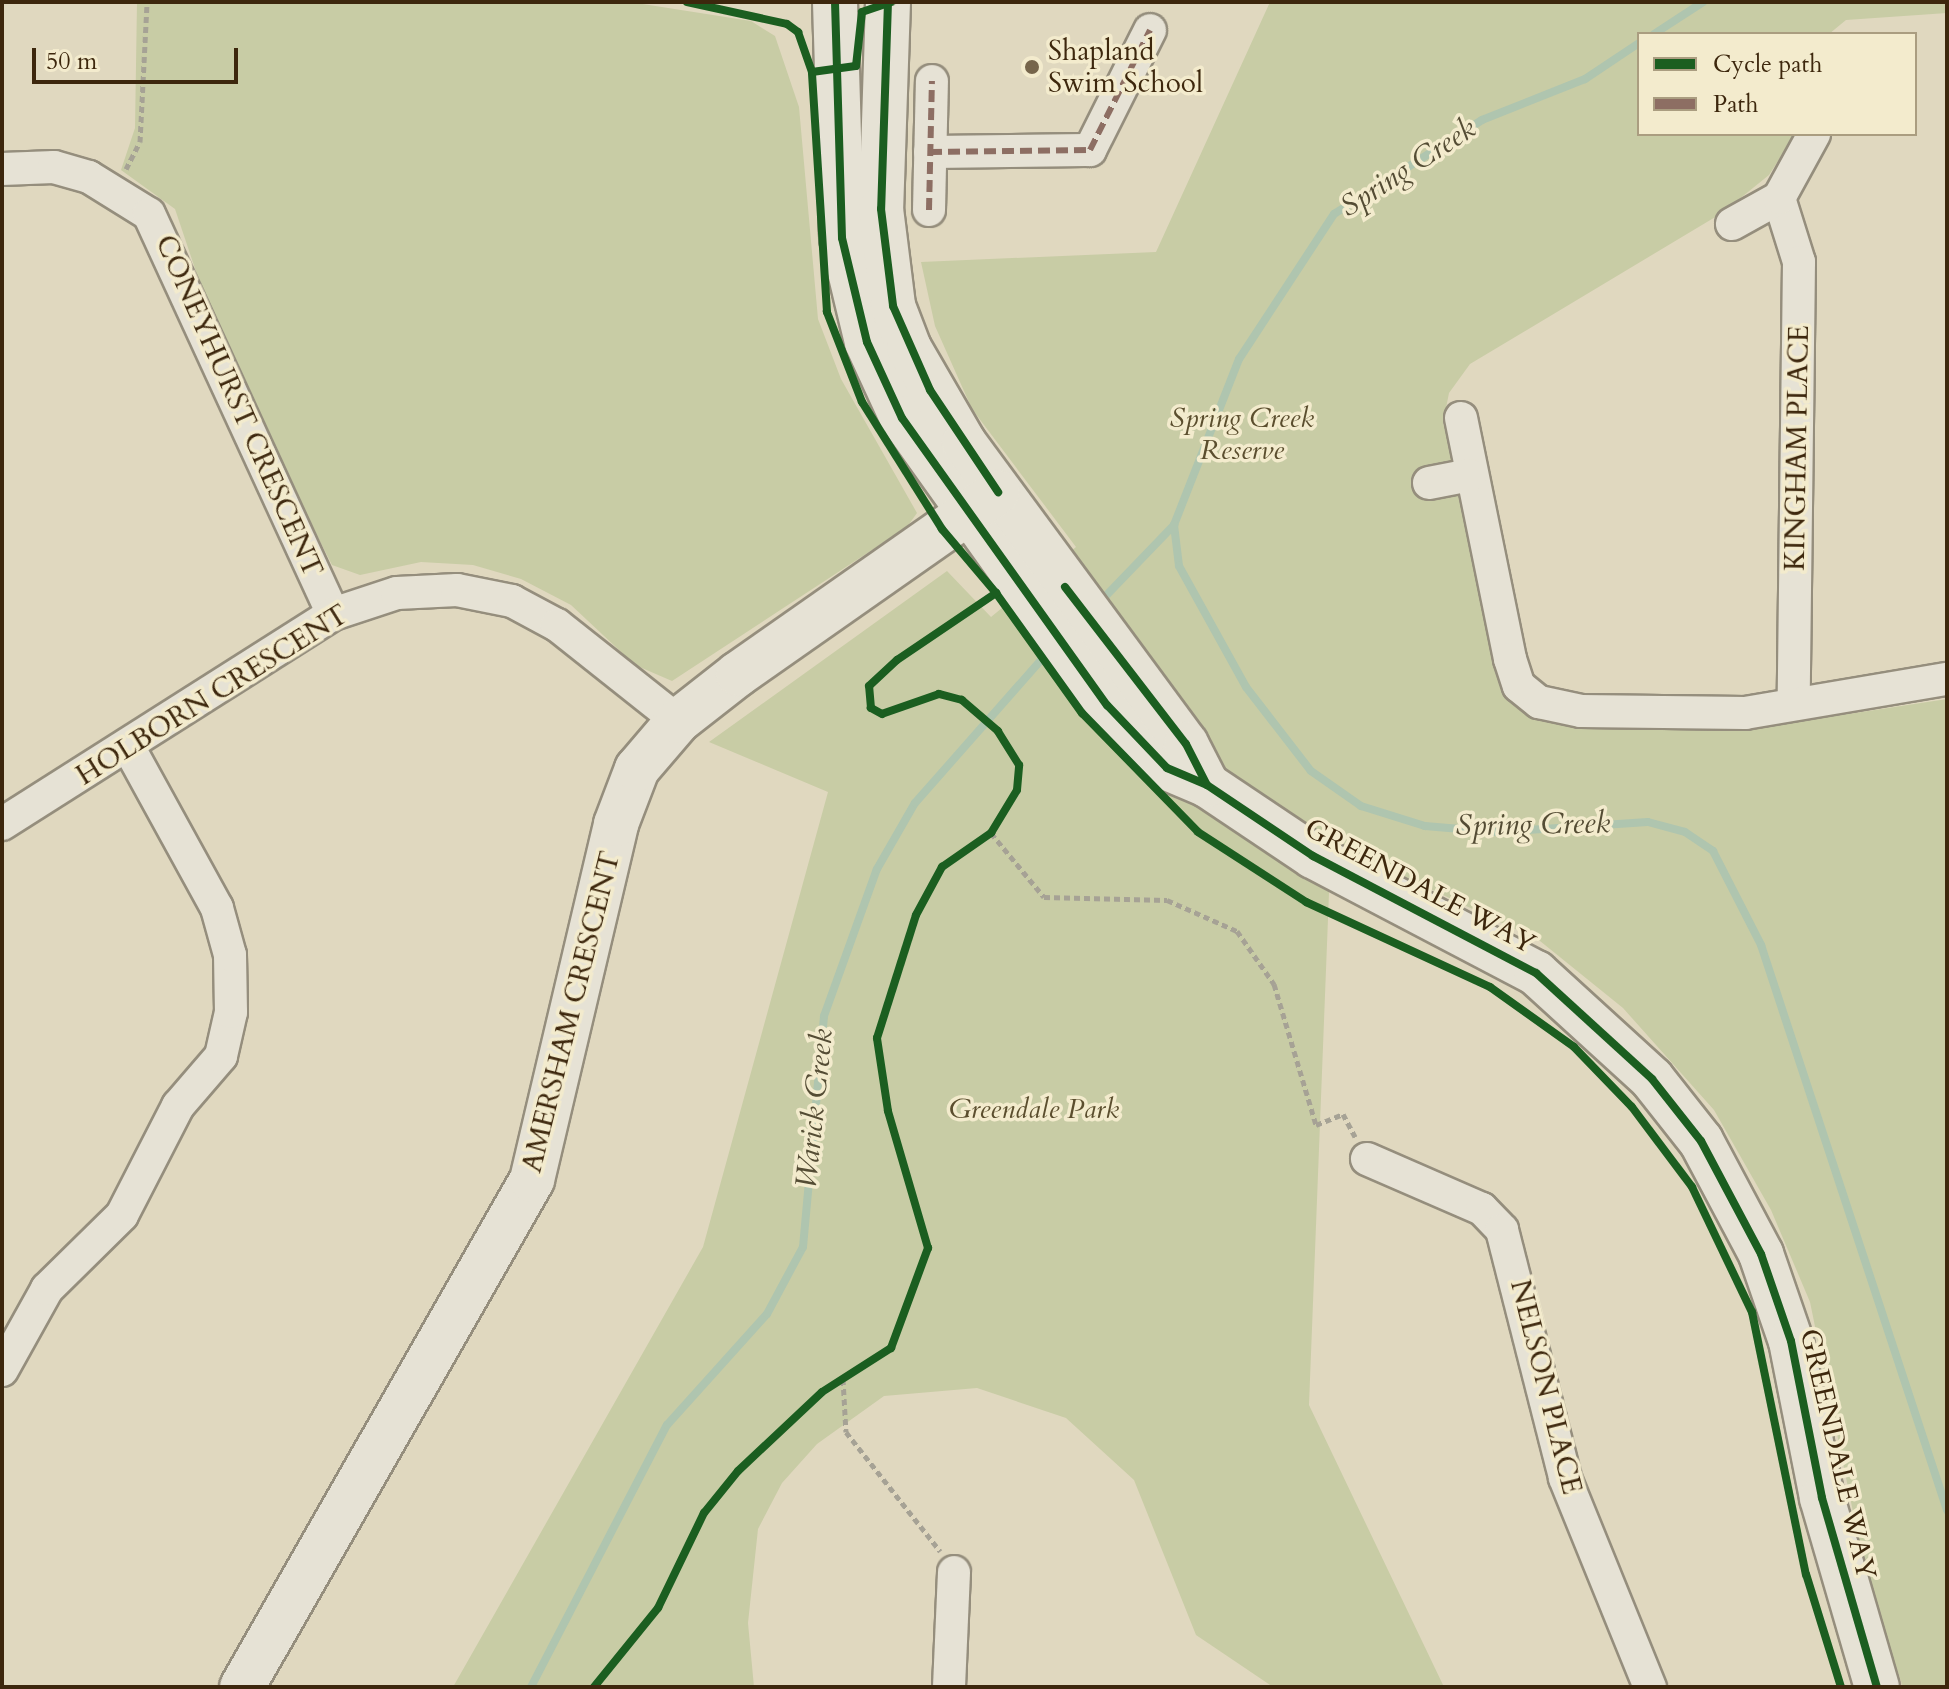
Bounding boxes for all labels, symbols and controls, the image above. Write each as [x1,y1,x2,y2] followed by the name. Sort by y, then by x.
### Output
[36,32,242,82] scale bar
[1637,32,1917,136] legend
[1048,34,1203,100] place label: Shapland Swim School
[46,45,97,78] text: 50 m
[1713,48,1822,81] text: Cycle path
[1023,58,1041,76] marker: Shapland Swim School
[1713,88,1758,121] text: Path
[1333,111,1483,225] water label: Spring Creek
[148,230,330,582] street label: CONEYHURST CRESCENT
[1778,325,1816,571] street label: KINGHAM PLACE
[1170,401,1314,467] park label: Spring Creek Reserve
[70,598,354,792] street label: HOLBORN CRESCENT
[1455,806,1611,844] water label: Spring Creek
[1299,811,1541,961] street label: GREENDALE WAY
[515,848,627,1176] street label: AMERSHAM CRESCENT
[789,1027,841,1191] water label: Warick Creek
[949,1092,1119,1126] park label: Greendale Park
[1503,1276,1589,1498] street label: NELSON PLACE
[1793,1325,1883,1583] street label: GREENDALE WAY

